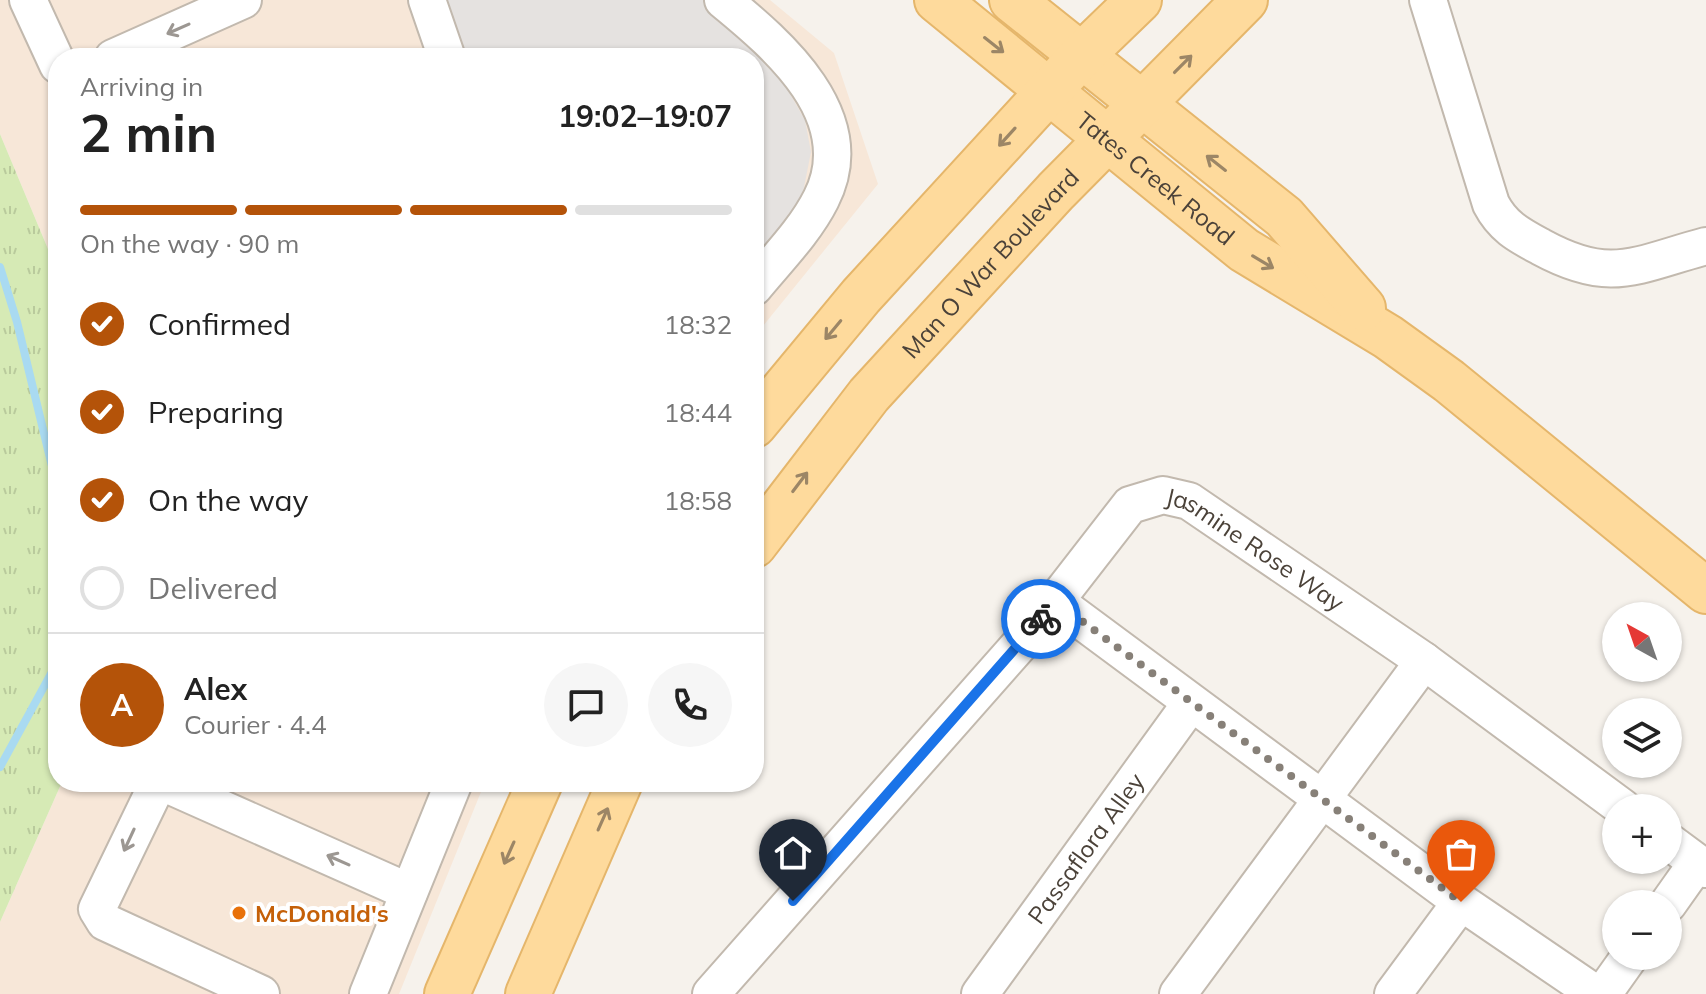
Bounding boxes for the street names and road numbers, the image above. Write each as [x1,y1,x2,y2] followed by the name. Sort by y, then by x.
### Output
[1071,105,1241,251] street label: Tates Creek Road
[895,162,1085,364] street label: Man O War Boulevard
[1163,481,1350,617] street label: Jasmine Rose Way
[1021,767,1151,930] street label: Passaflora Alley

